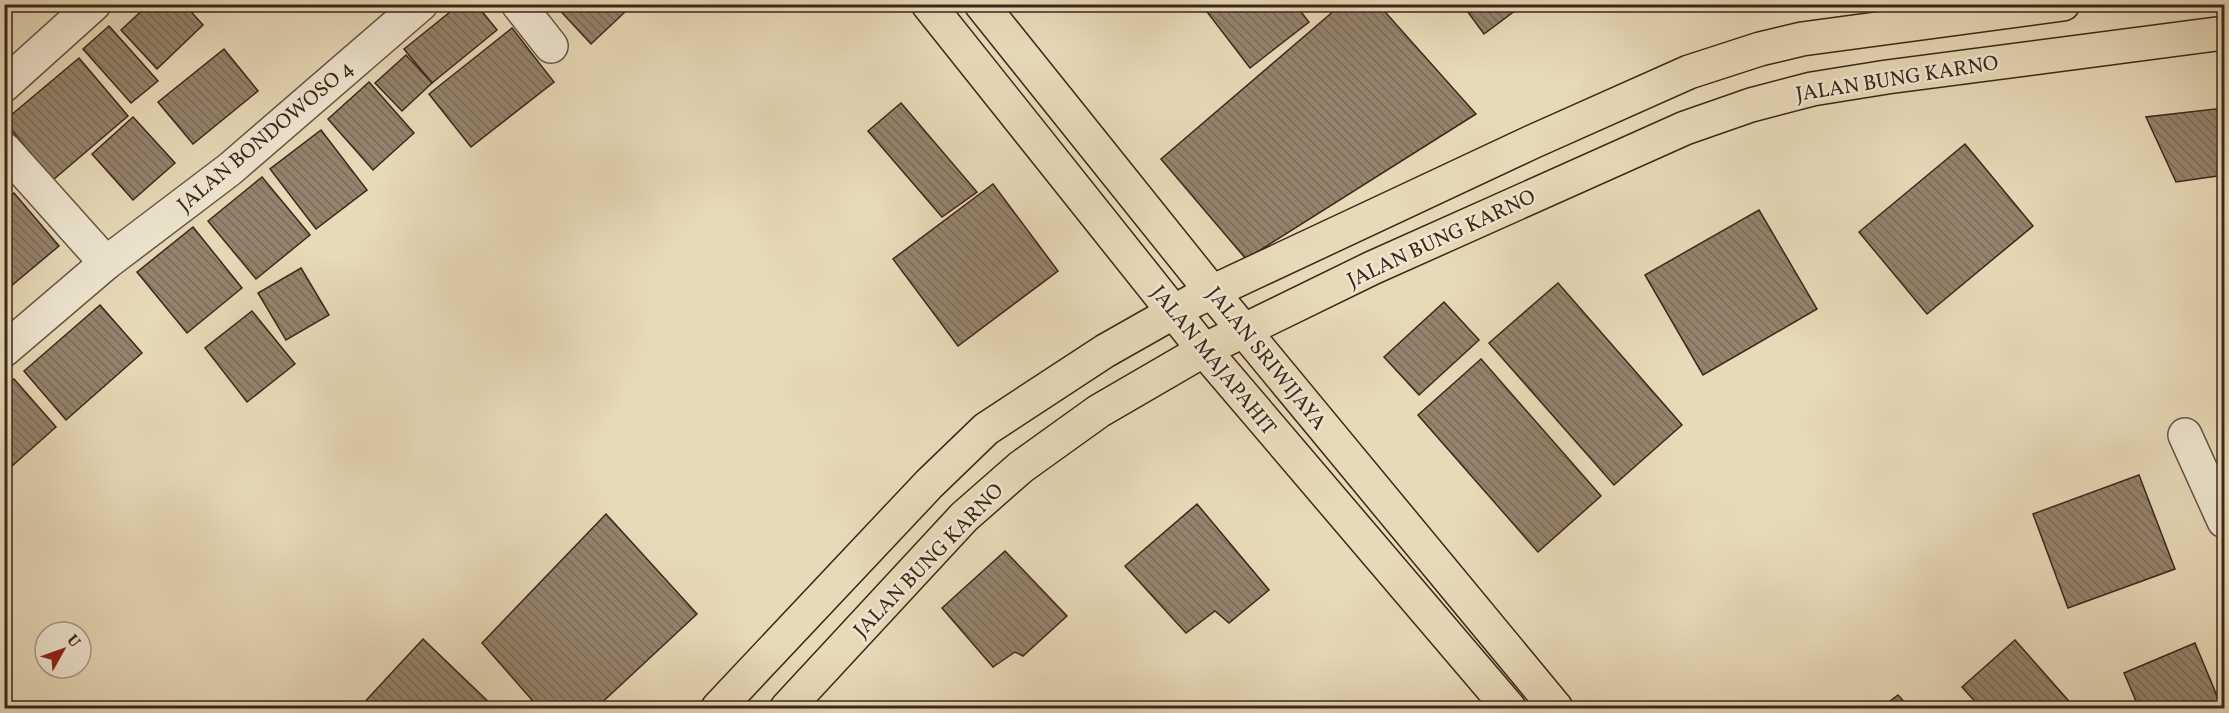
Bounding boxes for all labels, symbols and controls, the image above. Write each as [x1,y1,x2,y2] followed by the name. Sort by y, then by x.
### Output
[1794,49,2001,110] street label: JALAN BUNG KARNO
[172,55,360,220] street label: JALAN BONDOWOSO 4
[1343,183,1541,296] street label: JALAN BUNG KARNO
[1143,280,1282,442] street label: JALAN MAJAPAHIT
[1199,281,1333,437] street label: JALAN SRIWIJAYA
[848,477,1011,645] street label: JALAN BUNG KARNO
[33,620,93,680] north arrow
[61,630,85,653] text: U

